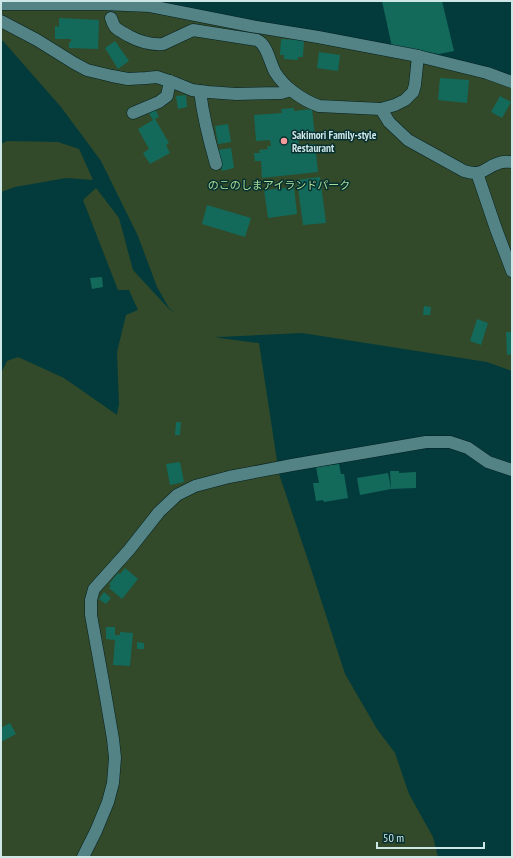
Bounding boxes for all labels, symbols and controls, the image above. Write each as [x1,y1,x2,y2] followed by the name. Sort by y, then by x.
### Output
[292,128,377,155] place label: Sakimori Family-style Restaurant
[279,136,289,146] marker: Sakimori Family-style Restaurant
[208,178,350,192] park label: のこのしまアイランドパーク
[377,824,484,850] scale bar
[383,830,404,845] text: 50 m

